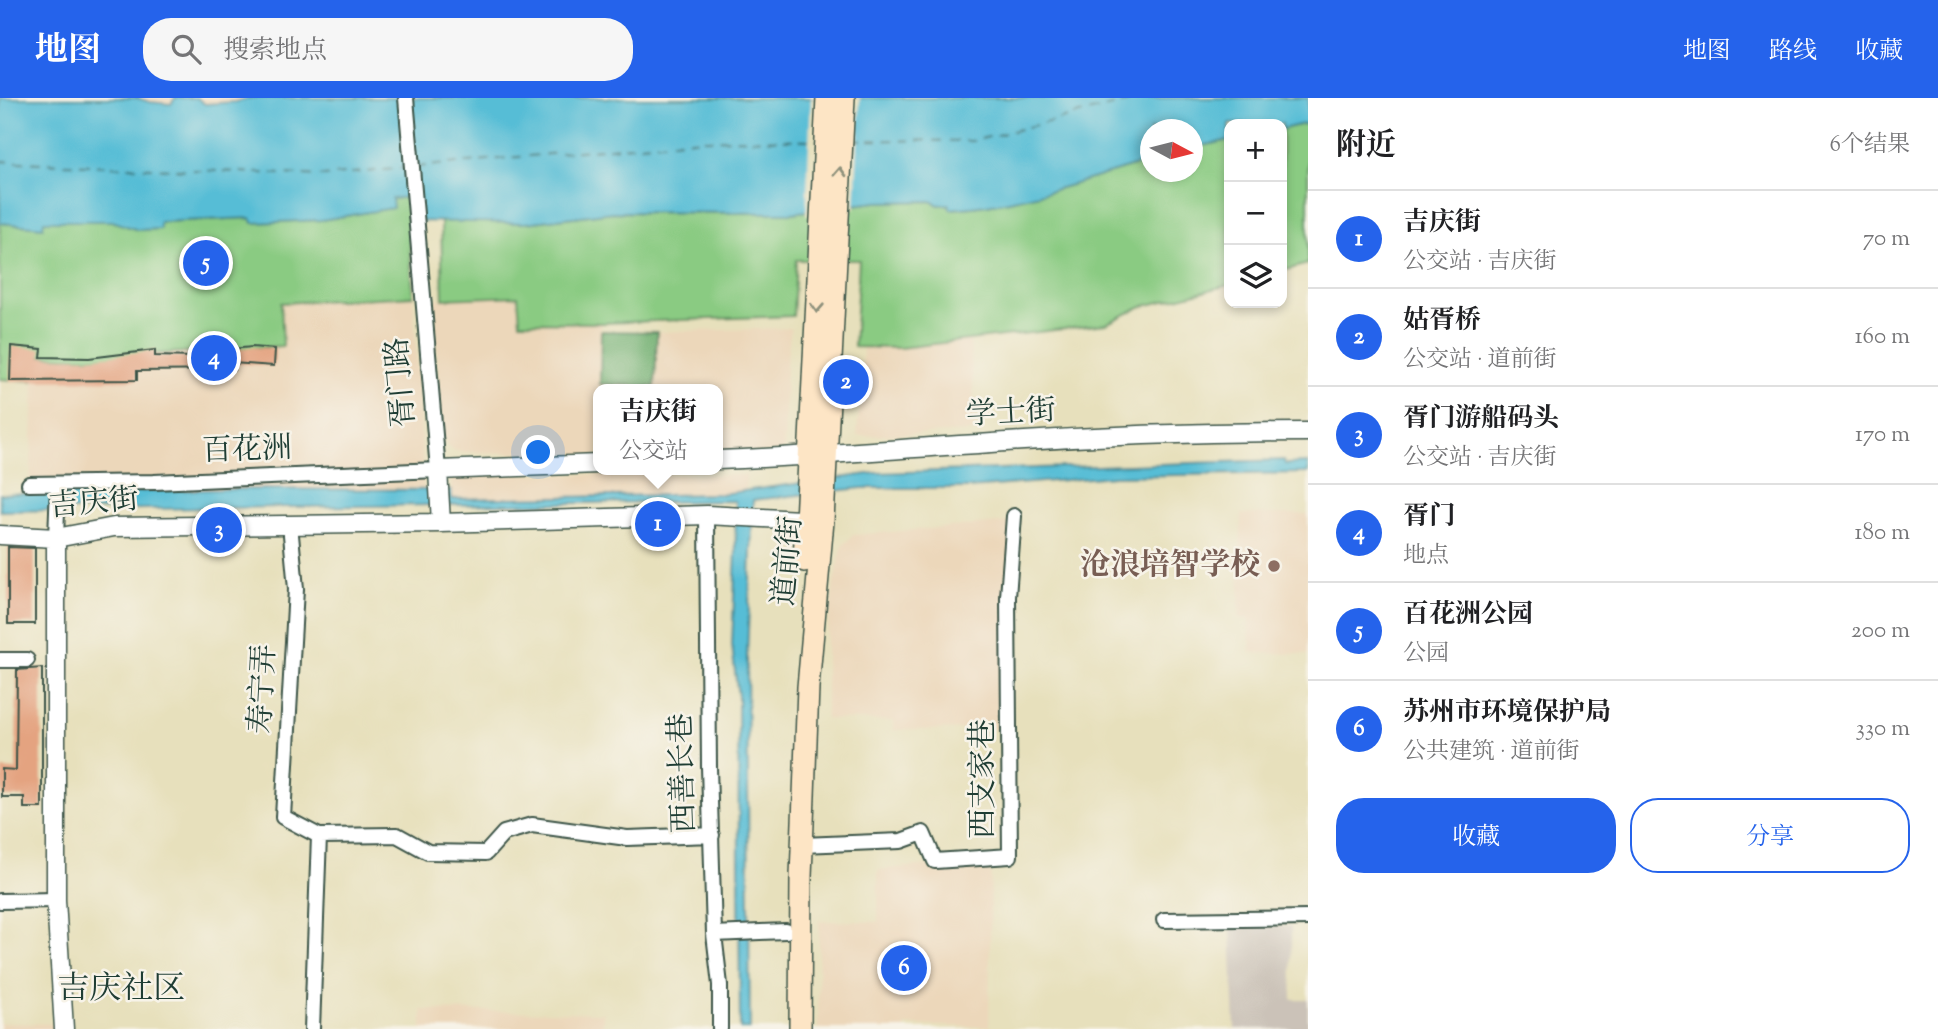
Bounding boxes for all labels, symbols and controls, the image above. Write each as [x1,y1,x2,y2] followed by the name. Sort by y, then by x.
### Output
[143,18,633,81] search box
[35,28,101,76] text: 地图
[167,30,205,68] icon: search
[223,33,327,70] text: 搜索地点
[1683,35,1731,69] text: 地图
[1769,35,1817,69] text: 路线
[1855,35,1903,69] text: 收藏
[1140,119,1203,182] north arrow
[1224,119,1287,308] map controls
[1224,119,1287,182] button: +
[1336,125,1396,168] text: 附近
[1830,129,1910,162] text: 6个结果
[833,166,848,177] one-way arrow
[1224,182,1287,245] button: −
[1403,205,1481,242] text: 吉庆街
[1355,223,1363,256] text: 1
[1863,223,1910,256] text: 70 m
[183,237,229,289] pin: 5
[1224,245,1287,308] button: layers
[1403,246,1557,279] text: 公交站 · 吉庆街
[810,303,825,314] one-way arrow
[1403,303,1481,340] text: 姑胥桥
[1354,321,1364,354] text: 2
[1855,321,1910,354] text: 160 m
[191,332,237,384] pin: 4
[377,335,427,429] street label: 胥门路
[1403,344,1557,377] text: 公交站 · 道前街
[823,356,869,408] pin: 2
[593,384,723,475] popup
[965,390,1057,438] street label: 学士街
[619,395,697,432] text: 吉庆街
[1403,401,1559,438] text: 胥门游船码头
[1354,419,1364,452] text: 3
[1855,419,1910,452] text: 170 m
[201,428,293,474] street label: 百花洲
[521,435,555,469] your location
[619,436,688,469] text: 公交站
[1403,442,1557,475] text: 公交站 · 吉庆街
[47,479,141,529] street label: 吉庆街
[635,498,681,550] pin: 1
[1403,499,1455,536] text: 胥门
[196,504,242,556] pin: 3
[764,514,814,608] street label: 道前街
[1353,517,1365,550] text: 4
[1855,517,1910,550] text: 180 m
[1403,540,1449,573] text: 地点
[1080,545,1260,588] place label: 沧浪培智学校
[1266,558,1282,574] marker: 沧浪培智学校
[1403,597,1533,634] text: 百花洲公园
[1355,615,1363,648] text: 5
[1851,615,1910,648] text: 200 m
[1403,638,1449,671] text: 公园
[240,643,288,735] street label: 寿宁弄
[1403,695,1611,732] text: 苏州市环境保护局
[660,712,708,834] street label: 西善长巷
[1353,713,1365,746] text: 6
[1856,713,1910,746] text: 330 m
[963,719,1006,839] street label: 西支家巷
[1403,736,1580,769] text: 公共建筑 · 道前街
[1336,798,1616,873] button: 收藏
[1630,798,1910,873] button: 分享
[881,942,927,994] pin: 6
[57,967,185,1013] district label: 吉庆社区

